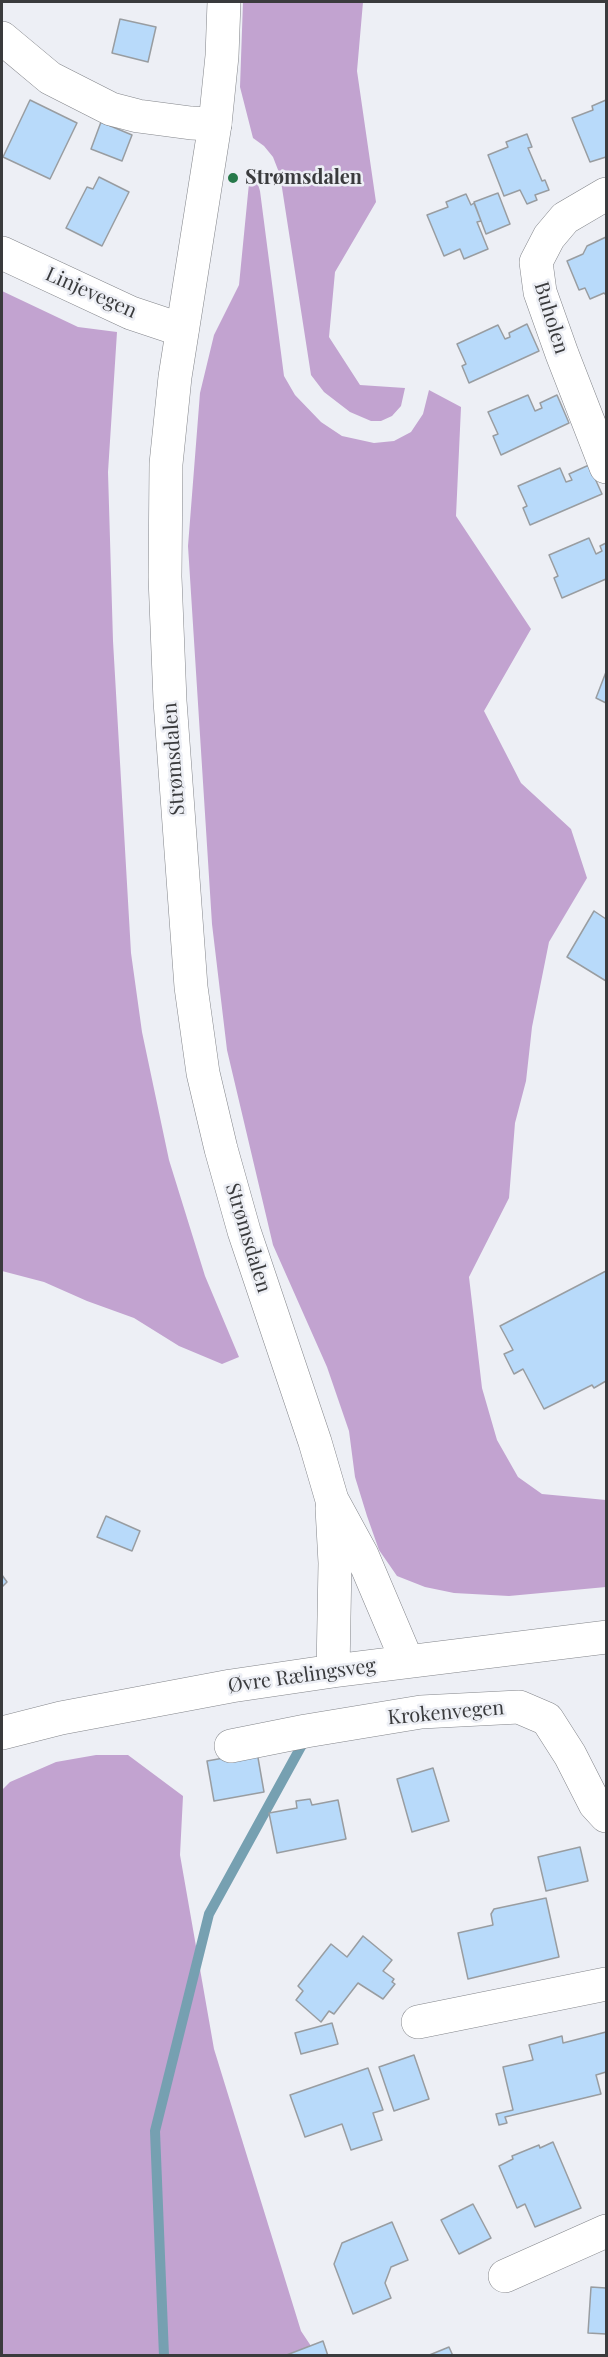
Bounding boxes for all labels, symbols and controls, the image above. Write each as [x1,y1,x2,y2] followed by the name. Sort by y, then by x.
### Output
[245,166,362,190] place label: Strømsdalen
[226,171,240,185] marker: Strømsdalen
[42,262,140,324] street label: Linjevegen
[529,279,573,357] street label: Buholen
[158,702,190,816] street label: Strømsdalen
[220,1180,276,1296] street label: Strømsdalen
[227,1654,377,1698] street label: Øvre Rælingsveg
[387,1696,505,1730] street label: Krokenvegen

